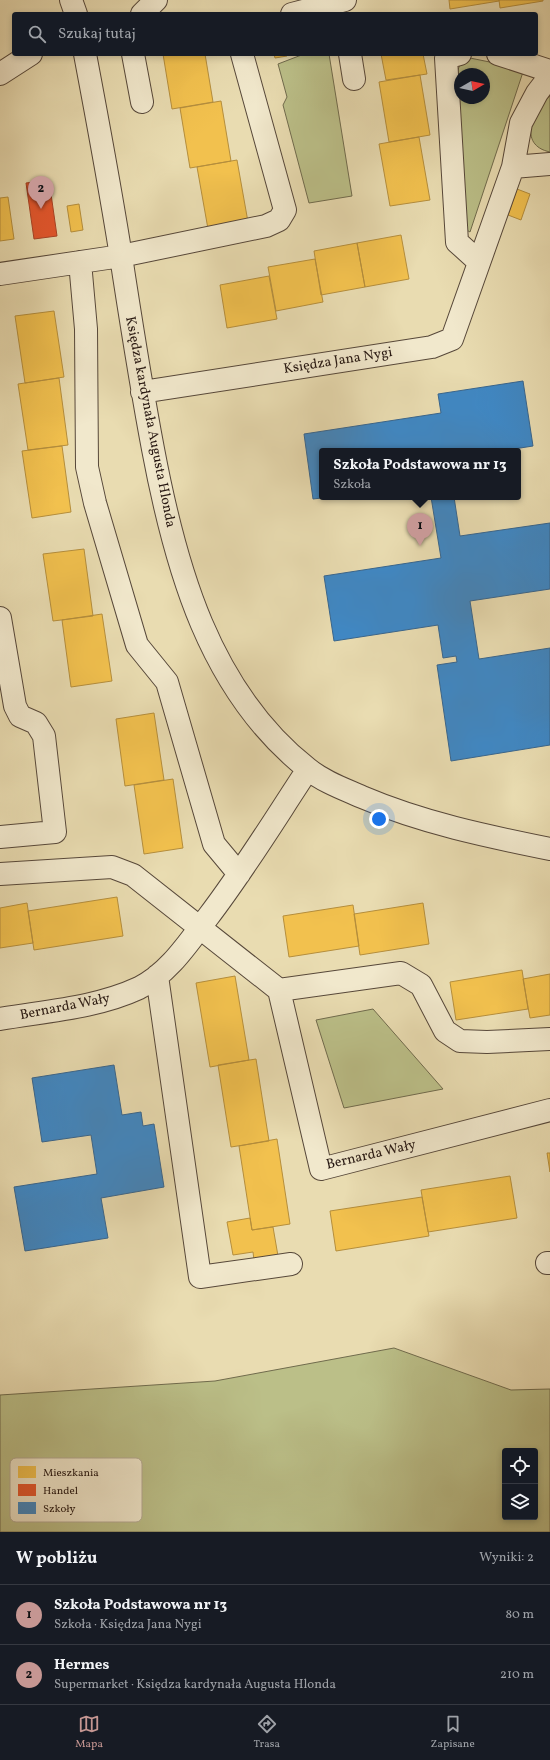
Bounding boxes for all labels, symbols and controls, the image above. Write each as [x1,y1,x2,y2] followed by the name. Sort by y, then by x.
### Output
[12,12,538,56] search box
[26,23,48,45] icon: search
[58,24,136,45] text: Szukaj tutaj
[454,68,490,104] north arrow
[28,176,54,209] pin: 2
[120,315,180,529] street label: Księdza kardynała Augusta Hlonda
[282,343,394,379] street label: Księdza Jana Nygi
[319,448,521,500] popup
[333,455,507,476] text: Szkoła Podstawowa nr 13
[333,476,371,494] text: Szkoła
[407,513,433,546] pin: 1
[369,809,389,829] your location
[18,989,112,1025] street label: Bernarda Wały
[324,1135,418,1175] street label: Bernarda Wały
[502,1448,538,1520] map controls
[502,1448,538,1484] button: locate
[10,1458,142,1522] legend
[43,1466,99,1481] text: Mieszkania
[43,1484,78,1499] text: Handel
[502,1484,538,1520] button: layers
[43,1502,75,1517] text: Szkoły
[16,1547,97,1570] text: W pobliżu
[479,1549,534,1567] text: Wyniki: 2
[54,1595,227,1616] text: Szkoła Podstawowa nr 13
[26,1606,32,1624] text: 1
[505,1606,534,1624] text: 80 m
[54,1616,202,1634] text: Szkoła · Księdza Jana Nygi
[54,1655,109,1676] text: Hermes
[26,1666,32,1684] text: 2
[500,1666,534,1684] text: 210 m
[54,1676,336,1694] text: Supermarket · Księdza kardynała Augusta Hlonda
[75,1713,103,1752] tab: Mapa
[254,1713,280,1752] tab: Trasa
[431,1713,475,1752] tab: Zapisane

